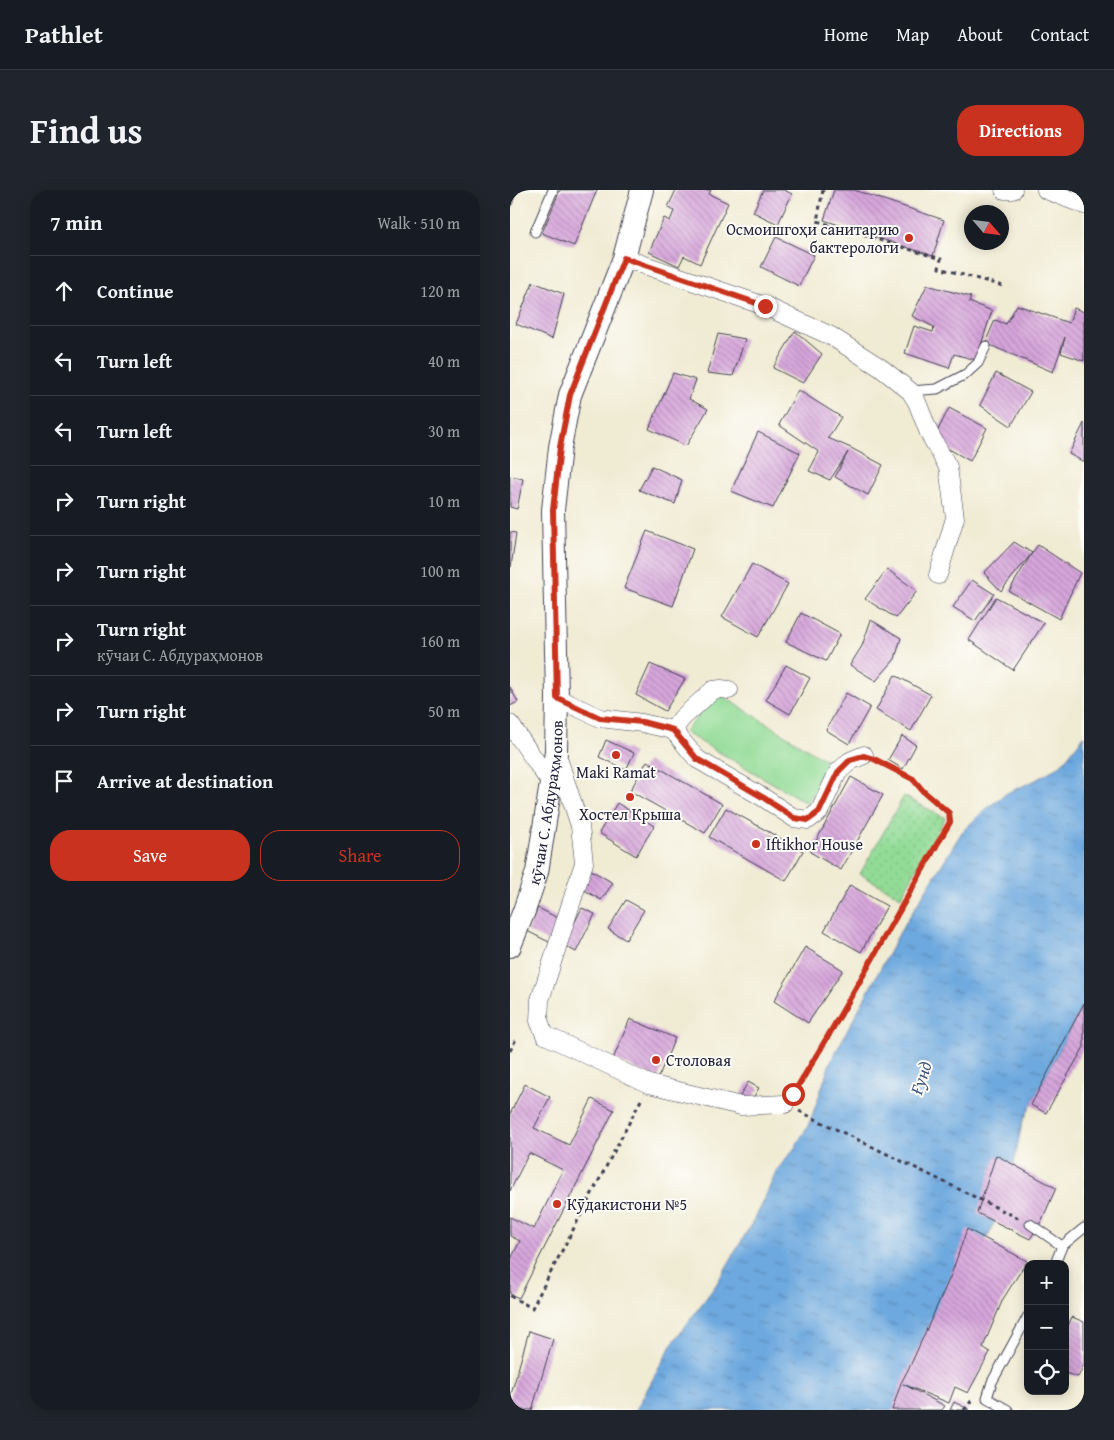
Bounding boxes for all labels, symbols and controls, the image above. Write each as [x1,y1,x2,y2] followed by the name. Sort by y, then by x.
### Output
[25,17,103,52] text: Pathlet
[824,21,868,48] text: Home
[896,21,929,48] text: Map
[957,21,1003,48] text: About
[1031,21,1089,48] text: Contact
[30,105,143,156] text: Find us
[957,105,1084,156] button: Directions
[964,205,1009,250] north arrow
[50,207,102,238] text: 7 min
[377,211,460,235] text: Walk · 510 m
[726,217,899,259] place label: Осмоишгоҳи санитарию бактерологи
[903,232,915,244] marker: Осмоишгоҳи санитарию бактерологи
[50,277,78,305] icon: ahead
[97,277,174,305] text: Continue
[420,279,460,303] text: 120 m
[754,295,777,318] route end
[50,347,78,375] icon: left
[97,347,172,375] text: Turn left
[428,349,460,373] text: 40 m
[50,417,78,445] icon: left
[97,417,172,445] text: Turn left
[428,419,460,443] text: 30 m
[50,487,78,515] icon: right
[97,487,186,515] text: Turn right
[428,489,460,513] text: 10 m
[50,557,78,585] icon: right
[97,557,186,585] text: Turn right
[420,559,460,583] text: 100 m
[97,615,186,643] text: Turn right
[50,627,78,655] icon: right
[420,629,460,653] text: 160 m
[97,643,263,667] text: кӯчаи С. Абдураҳмонов
[50,697,78,725] icon: right
[97,697,186,725] text: Turn right
[428,699,460,723] text: 50 m
[522,720,569,888] street label: кӯчаи С. Абдураҳмонов
[610,749,622,761] marker: Maki Ramat
[576,760,656,784] place label: Maki Ramat
[50,767,78,795] icon: arrive
[97,767,273,795] text: Arrive at destination
[624,791,636,803] marker: Хостел Крыша
[579,802,681,826] place label: Хостел Крыша
[50,830,250,881] button: Save
[260,830,460,881] button: Share
[766,832,863,856] place label: Iftikhor House
[750,838,762,850] marker: Iftikhor House
[666,1048,731,1072] place label: Столовая
[650,1054,662,1066] marker: Столовая
[902,1058,939,1099] water label: Ғунд
[782,1083,805,1106] route start
[567,1192,687,1216] place label: Кӯдакистони №5
[551,1198,563,1210] marker: Кӯдакистони №5
[1024,1260,1069,1395] map controls
[1024,1260,1069,1305] button: +
[1024,1305,1069,1350] button: −
[1024,1350,1069,1395] button: locate

